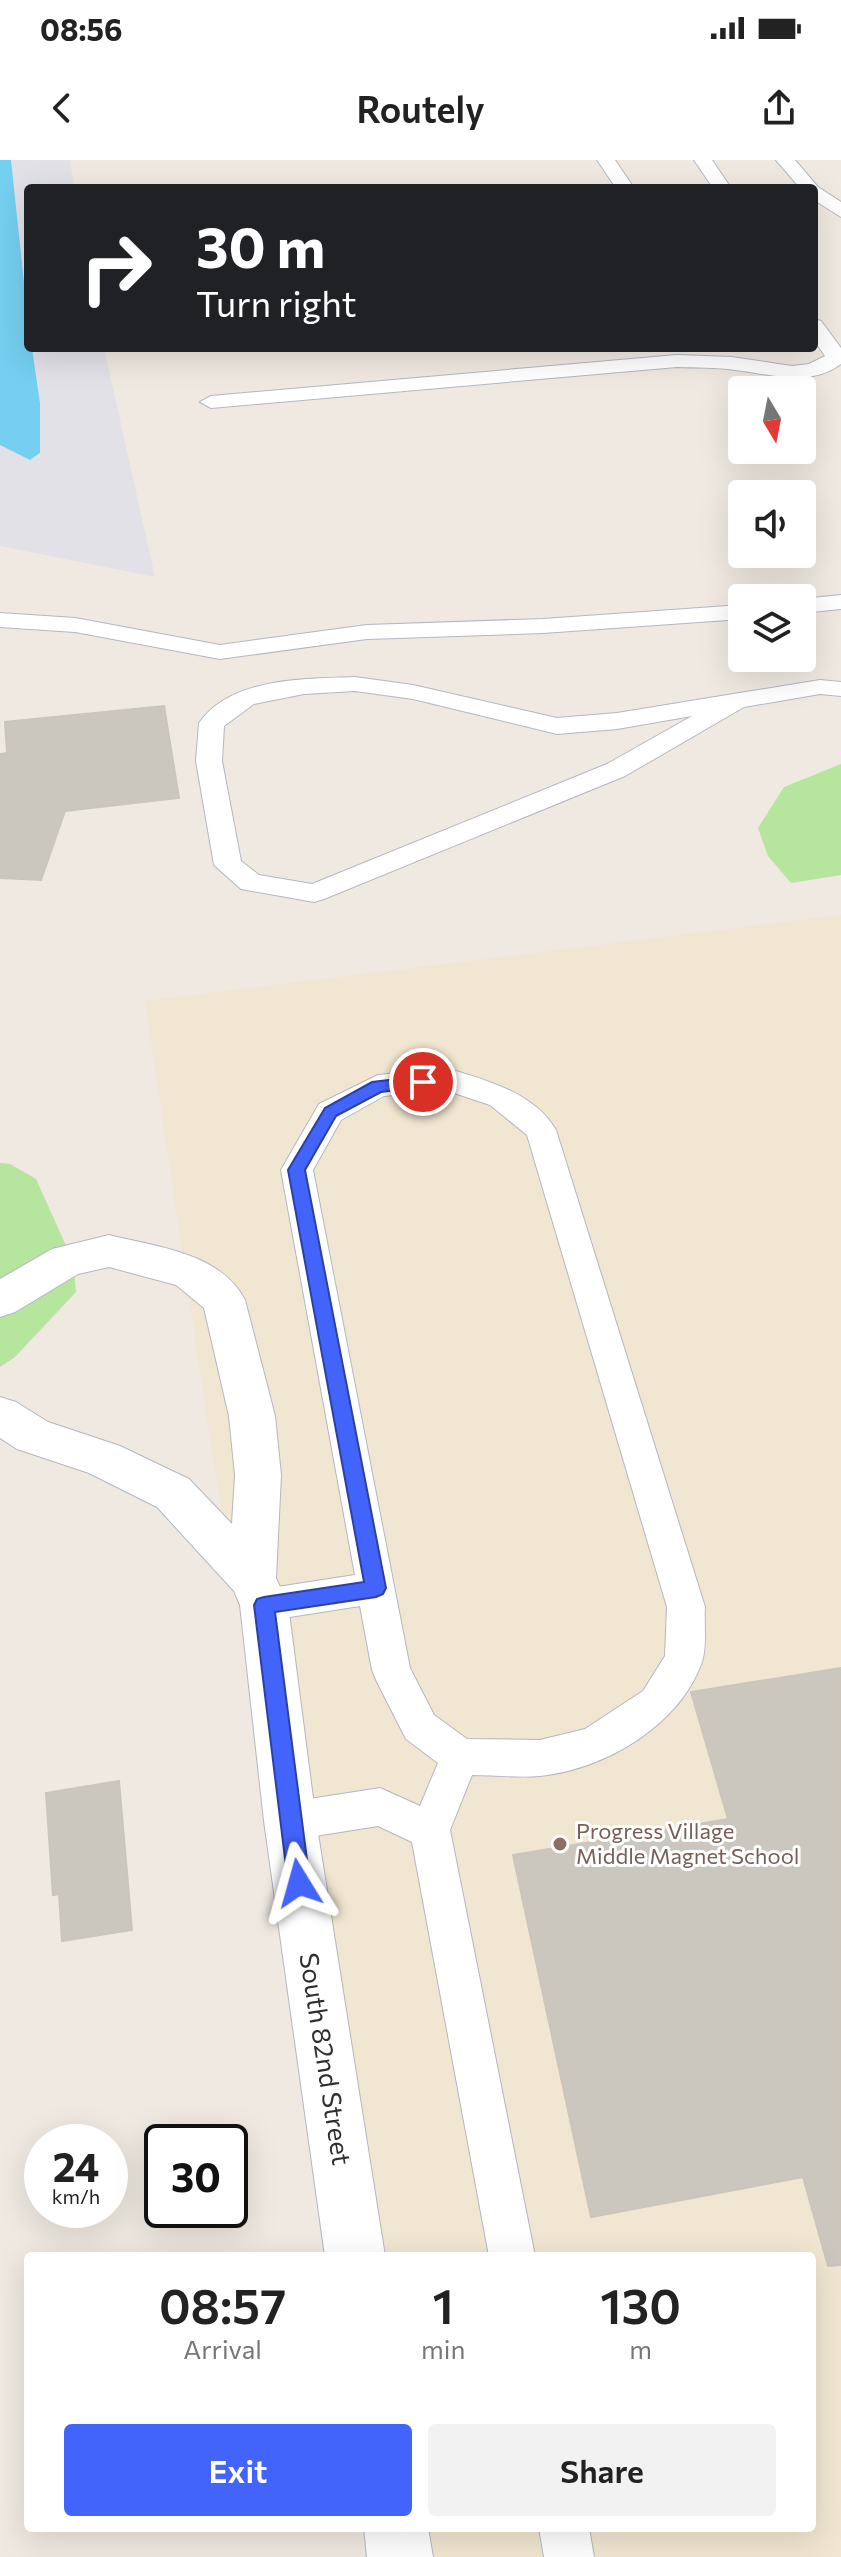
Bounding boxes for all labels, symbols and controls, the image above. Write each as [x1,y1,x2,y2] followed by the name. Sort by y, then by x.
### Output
[40,10,122,47] text: 08:56
[40,86,84,130] icon: back
[356,86,485,130] text: Routely
[757,86,801,130] icon: share
[196,211,325,280] text: 30 m
[64,216,168,320] icon: right
[196,280,357,324] text: Turn right
[728,376,816,464] north arrow
[728,376,816,672] map controls
[728,480,816,568] button: sound
[728,584,816,672] button: layers
[389,1048,457,1116] pin
[401,1060,445,1104] icon: arrive
[576,1817,799,1869] place label: Progress Village Middle Magnet School
[551,1835,569,1853] marker: Progress Village Middle Magnet School
[257,1841,341,1925] position arrow
[294,1950,359,2167] street label: South 82nd Street
[144,2124,248,2228] speed limit sign: 30
[53,2141,99,2190] text: 24
[52,2184,100,2208] text: km/h
[159,2275,286,2334] text: 08:57
[433,2275,454,2334] text: 1
[600,2275,681,2334] text: 130
[183,2333,262,2364] text: Arrival
[421,2333,465,2364] text: min
[629,2333,652,2364] text: m
[64,2424,412,2516] button: Exit
[428,2424,776,2516] button: Share

